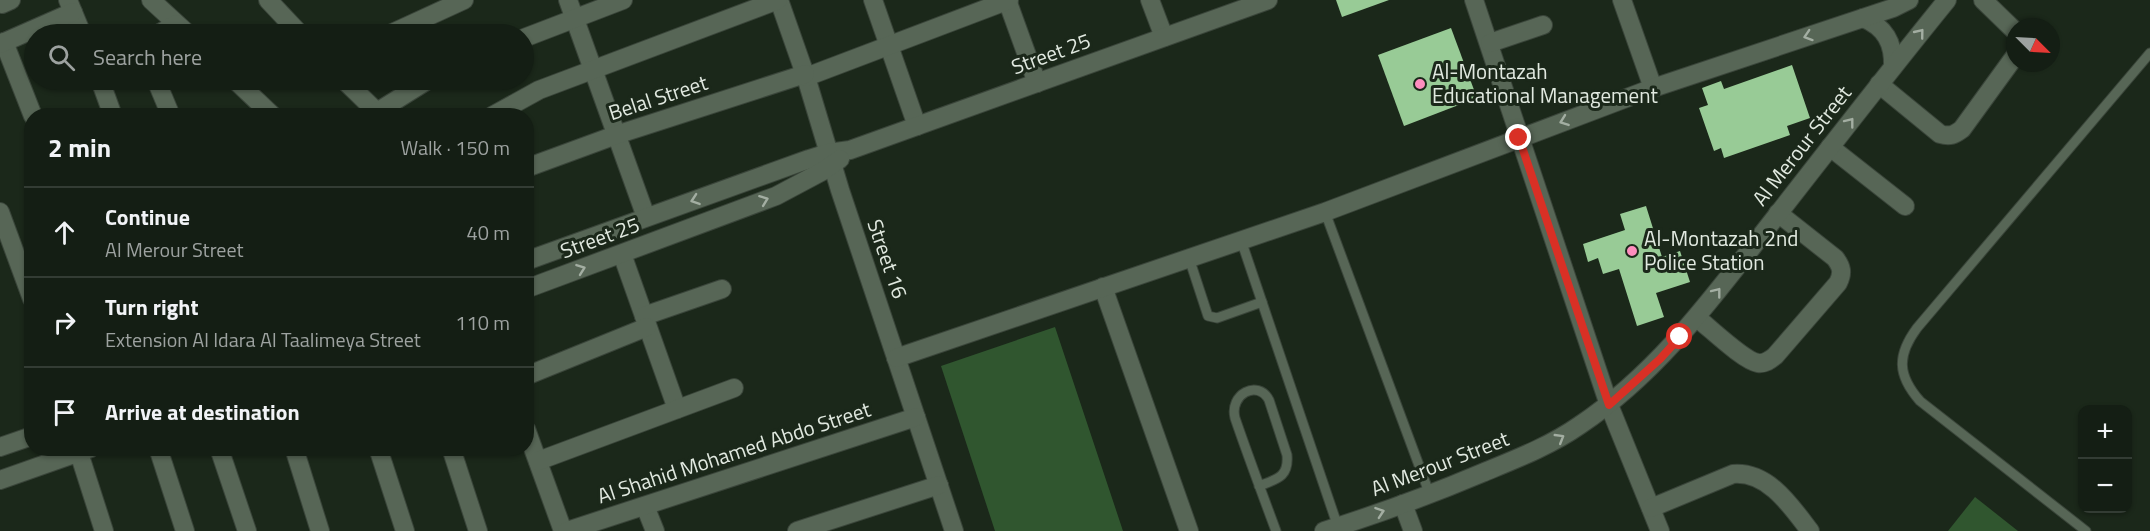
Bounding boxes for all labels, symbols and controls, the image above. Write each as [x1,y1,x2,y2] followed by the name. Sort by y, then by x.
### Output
[2006,18,2060,72] north arrow
[24,24,534,90] search box
[1007,24,1095,82] street label: Street 25
[1803,29,1814,42] one-way arrow
[1913,29,1924,40] one-way arrow
[93,40,202,74] text: Search here
[45,41,78,74] icon: search
[1432,55,1658,111] place label: Al-Montazah Educational Management
[604,66,712,128] street label: Belal Street
[1413,77,1427,91] marker: Al-Montazah Educational Management
[1744,78,1859,213] street label: Al Merour Street
[1559,114,1570,126] one-way arrow
[1843,118,1854,129] one-way arrow
[1505,124,1531,150] route end
[48,128,111,167] text: 2 min
[401,132,510,163] text: Walk · 150 m
[690,193,701,205] one-way arrow
[758,195,769,208] one-way arrow
[105,200,190,234] text: Continue
[556,208,644,266] street label: Street 25
[859,215,916,303] street label: Street 16
[48,216,81,249] icon: ahead
[466,217,510,248] text: 40 m
[1644,222,1798,278] place label: Al-Montazah 2nd Police Station
[105,234,244,265] text: Al Merour Street
[1625,244,1639,258] marker: Al-Montazah 2nd Police Station
[576,263,586,276] one-way arrow
[1710,288,1721,299] one-way arrow
[105,290,199,324] text: Turn right
[48,306,81,339] icon: right
[455,307,510,338] text: 110 m
[1666,323,1692,349] route start
[105,324,421,355] text: Extension Al Idara Al Taalimeya Street
[593,393,875,511] street label: Al Shahid Mohamed Abdo Street
[105,395,300,429] text: Arrive at destination
[48,396,81,429] icon: arrive
[2078,405,2132,513] map controls
[2078,405,2132,459] button: +
[1366,422,1514,504] street label: Al Merour Street
[1554,433,1564,445] one-way arrow
[2078,459,2132,513] button: −
[1374,507,1385,520] one-way arrow

